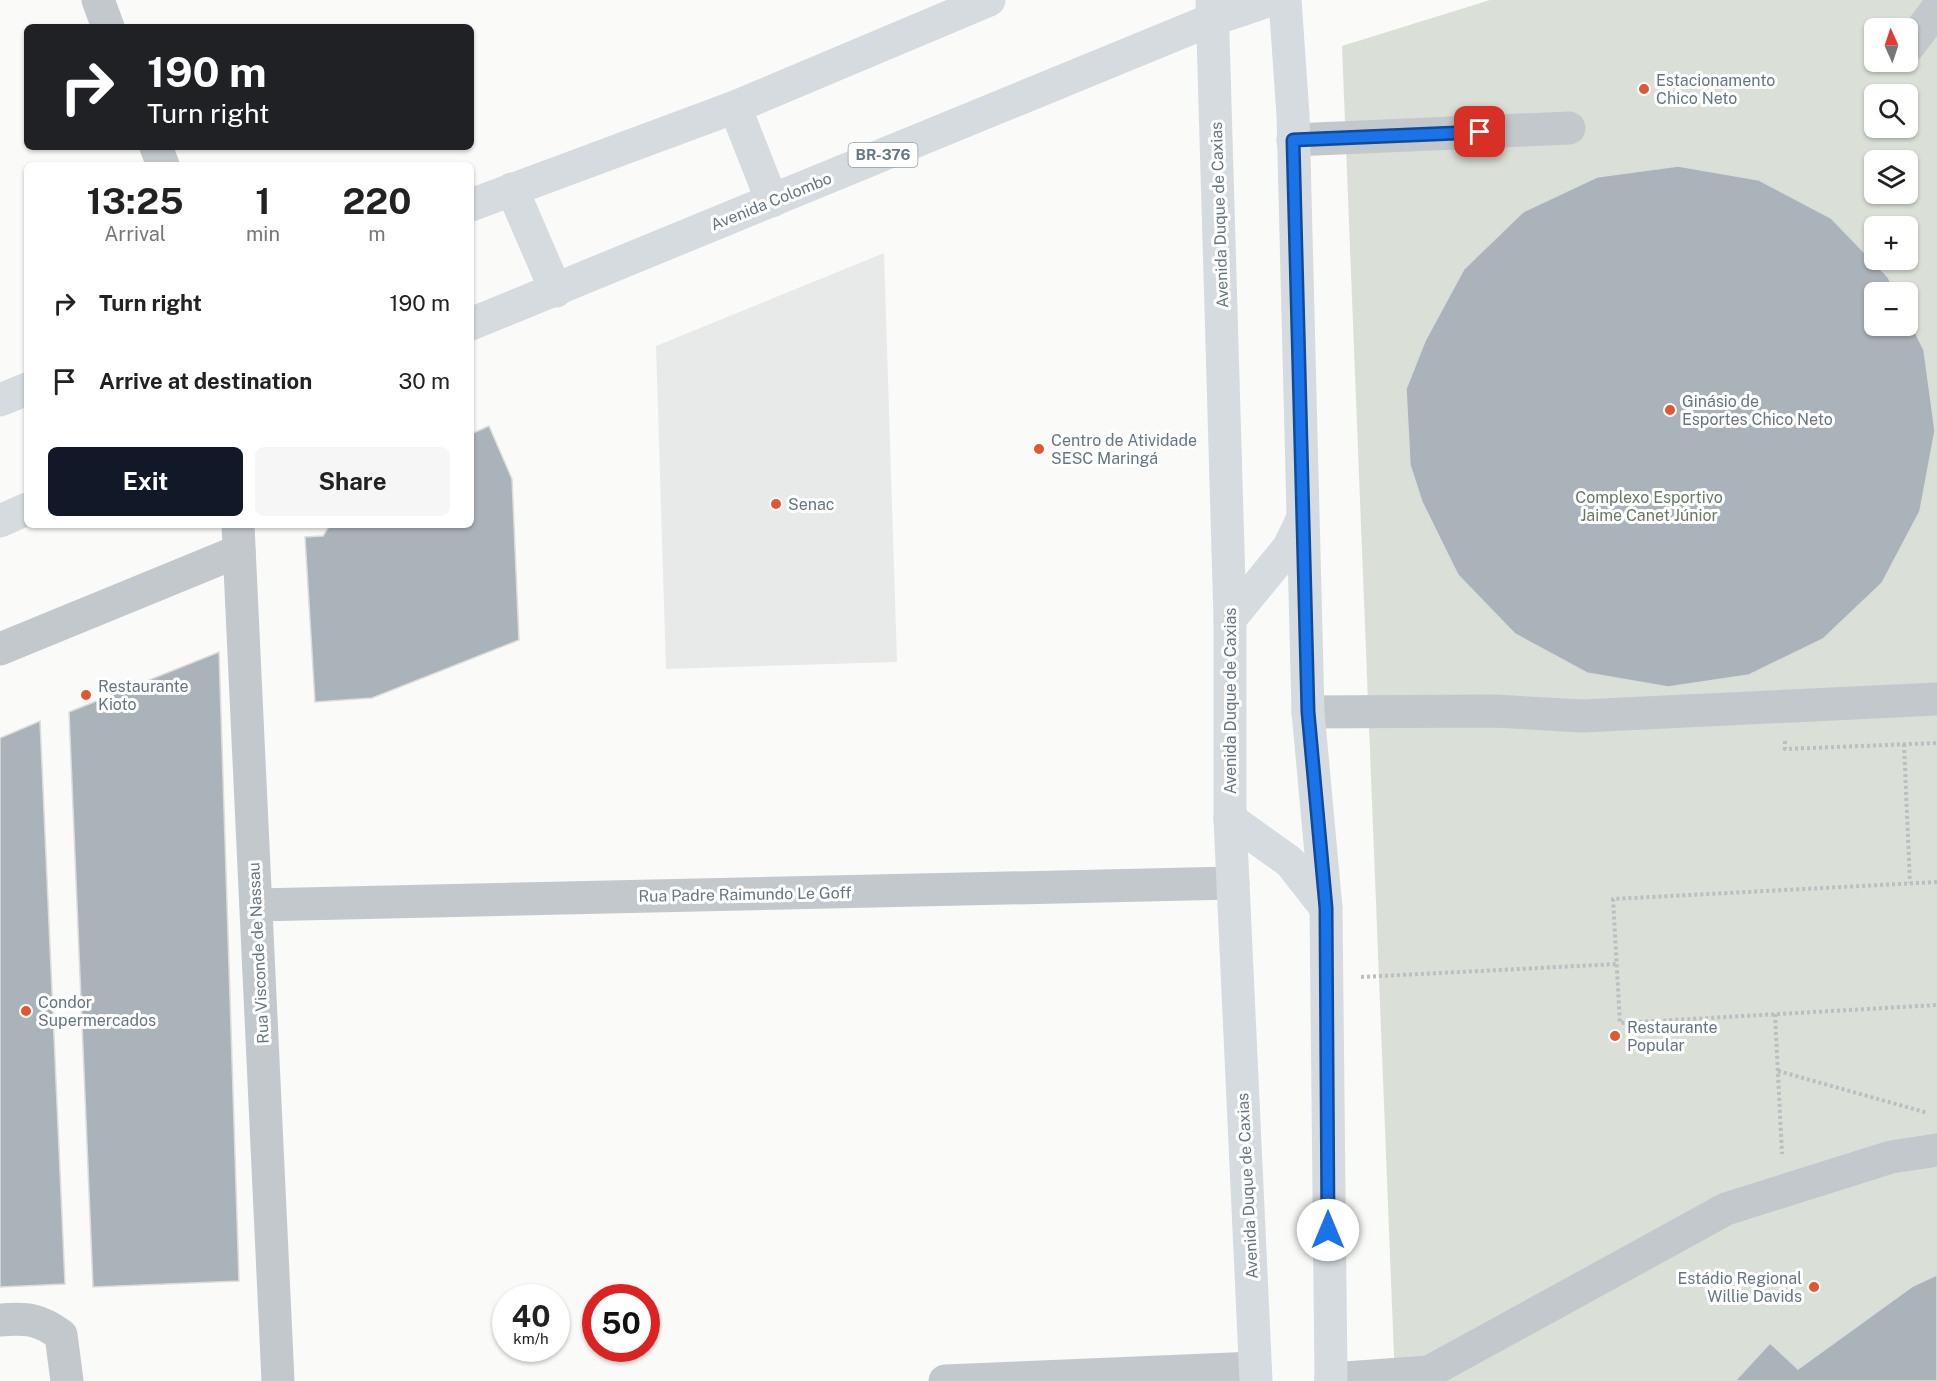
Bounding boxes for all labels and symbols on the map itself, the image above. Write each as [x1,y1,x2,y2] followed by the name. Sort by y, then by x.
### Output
[1864,18,1918,72] north arrow
[1656,71,1775,108] place label: Estacionamento Chico Neto
[1637,82,1651,96] marker: Estacionamento Chico Neto
[1454,106,1505,157] pin
[1207,121,1232,309] street label: Avenida Duque de Caxias
[848,143,918,167] road number: BR-376
[708,169,834,234] street label: Avenida Colombo
[1682,392,1833,429] place label: Ginásio de Esportes Chico Neto
[1663,403,1677,417] marker: Ginásio de Esportes Chico Neto
[1051,431,1197,468] place label: Centro de Atividade SESC Maringá
[1032,442,1046,456] marker: Centro de Atividade SESC Maringá
[1575,488,1723,525] park label: Complexo Esportivo Jaime Canet Júnior
[788,495,835,514] place label: Senac
[769,497,783,511] marker: Senac
[1221,608,1240,794] street label: Avenida Duque de Caxias
[98,677,189,714] place label: Restaurante Kioto
[79,688,93,702] marker: Restaurante Kioto
[244,862,273,1044] street label: Rua Visconde de Nassau
[638,883,852,906] street label: Rua Padre Raimundo Le Goff
[38,993,156,1030] place label: Condor Supermercados
[19,1004,33,1018] marker: Condor Supermercados
[1627,1018,1718,1055] place label: Restaurante Popular
[1608,1029,1622,1043] marker: Restaurante Popular
[1233,1092,1262,1280] street label: Avenida Duque de Caxias
[1296,1198,1360,1262] position arrow
[1677,1269,1802,1306] place label: Estádio Regional Willie Davids
[1807,1280,1821,1294] marker: Estádio Regional Willie Davids
[582,1284,660,1362] speed limit sign: 50

